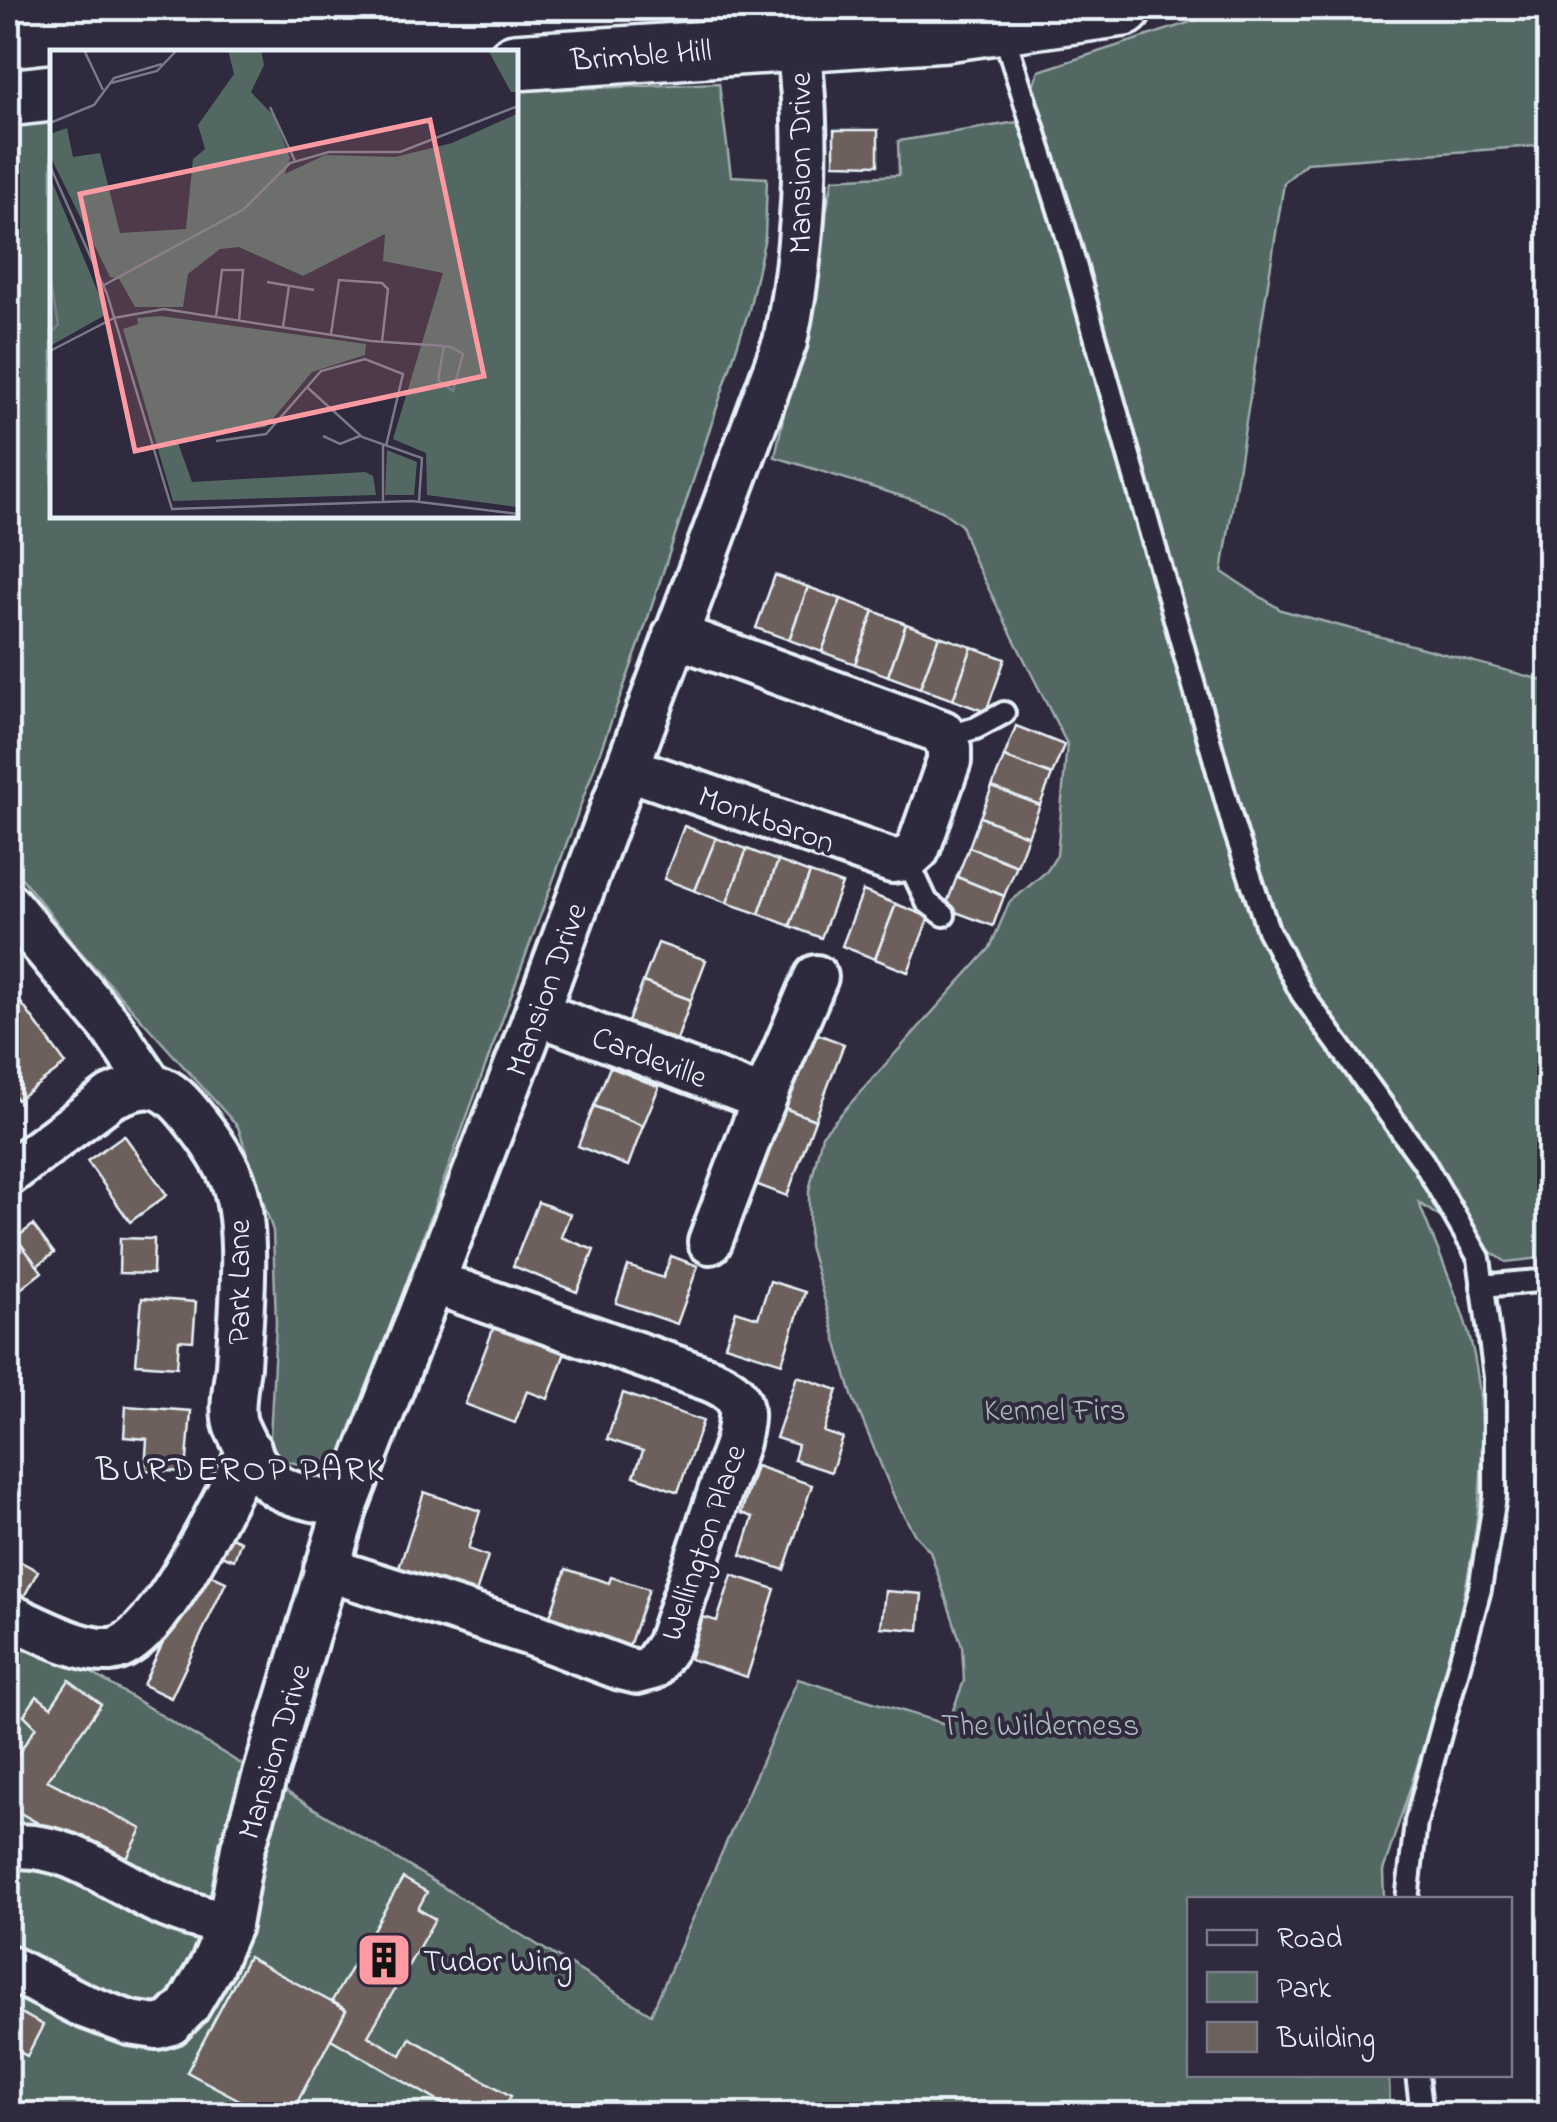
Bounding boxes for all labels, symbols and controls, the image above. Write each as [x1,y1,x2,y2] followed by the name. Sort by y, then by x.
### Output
[568,29,713,86] street label: Brimble Hill
[50,50,518,518] inset map
[779,71,826,254] street label: Mansion Drive
[691,775,841,868] street label: Monkbaron
[495,896,602,1084] street label: Mansion Drive
[584,1016,714,1103] street label: Cardeville
[218,1219,265,1345] street label: Park Lane
[984,1389,1126,1436] park label: Kennel Firs
[650,1438,761,1648] street label: Wellington Place
[95,1446,386,1497] district label: BURDEROP PARK
[227,1658,326,1846] street label: Mansion Drive
[941,1704,1139,1751] park label: The Wilderness
[1187,1897,1512,2077] legend
[1277,1918,1342,1962] text: Road
[354,1930,414,1990] building icon: Tudor Wing
[423,1940,573,1987] place label: Tudor Wing
[1277,1968,1332,2012] text: Park
[1276,2018,1375,2062] text: Building

